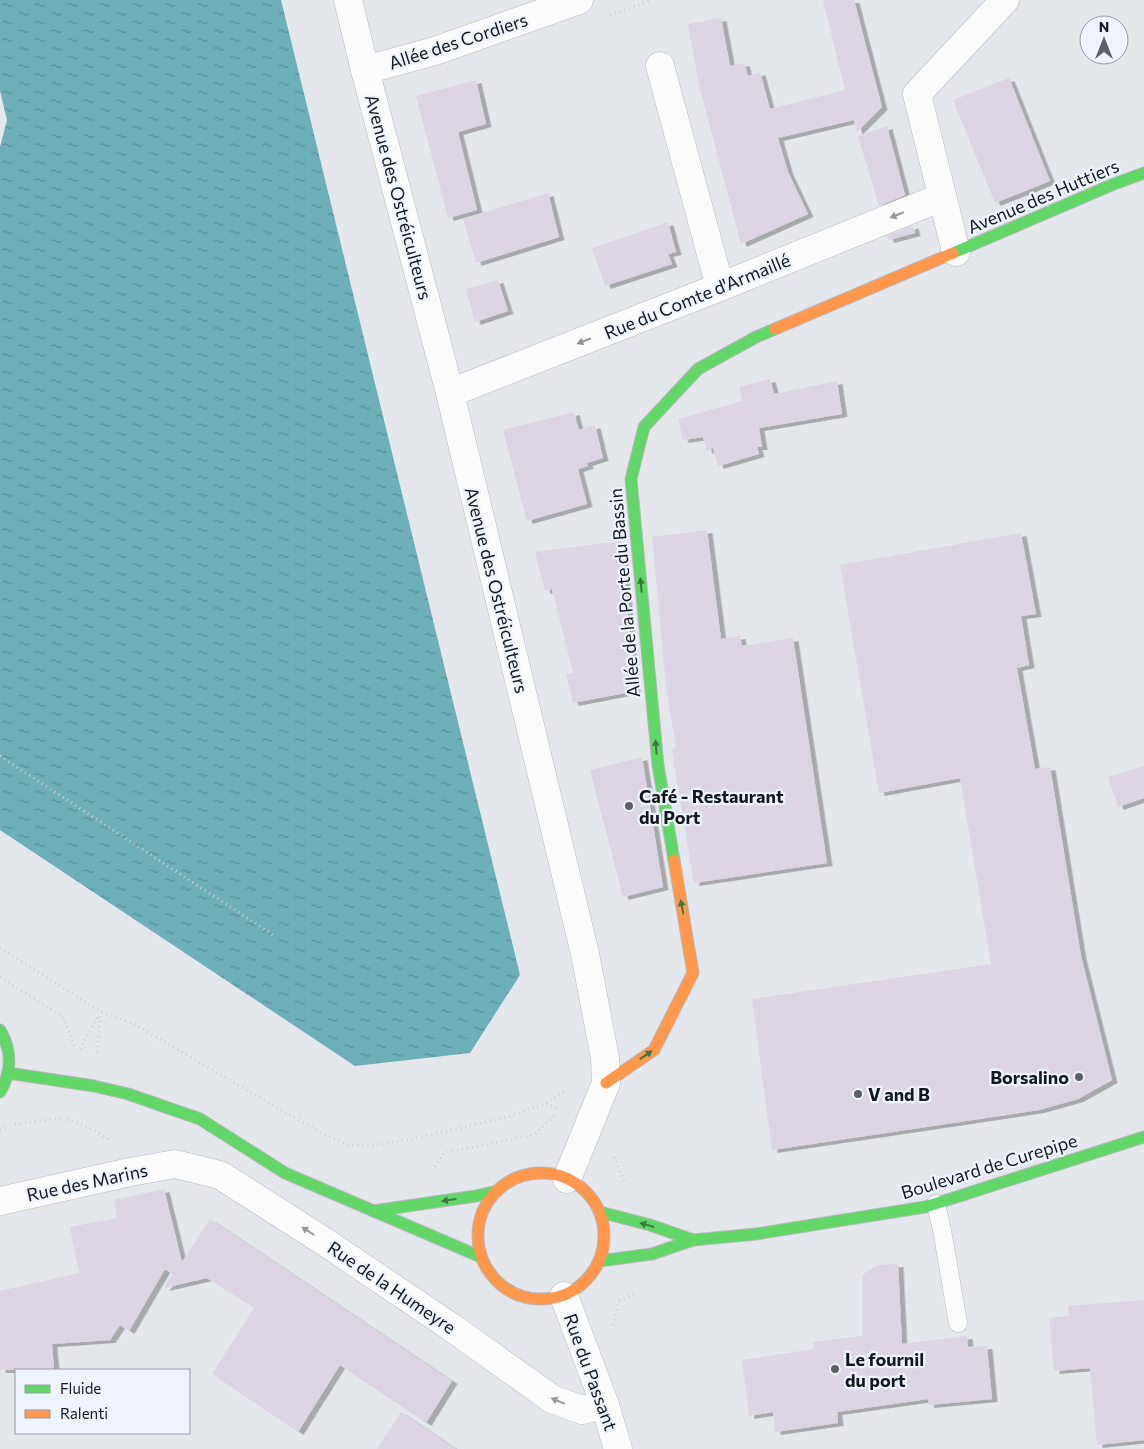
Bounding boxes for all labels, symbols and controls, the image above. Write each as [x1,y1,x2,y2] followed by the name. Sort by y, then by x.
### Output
[386,8,530,74] street label: Allée des Cordiers
[1079,15,1129,65] north arrow
[1099,18,1109,35] text: N
[361,92,437,302] street label: Avenue des Ostréiculteurs
[964,154,1122,238] street label: Avenue des Huttiers
[890,212,904,220] one-way arrow
[601,249,793,343] street label: Rue du Comte d'Armaillé
[577,337,591,345] one-way arrow
[461,485,533,695] street label: Avenue des Ostréiculteurs
[604,487,644,699] street label: Allée de la Porte du Bassin
[637,577,645,593] one-way arrow
[652,739,660,755] one-way arrow
[639,785,784,828] place label: Café - Restaurant du Port
[623,800,635,812] marker: Café - Restaurant du Port
[677,899,685,915] one-way arrow
[639,1050,653,1060] one-way arrow
[990,1066,1069,1088] place label: Borsalino
[1073,1071,1085,1083] marker: Borsalino
[868,1083,930,1105] place label: V and B
[852,1088,864,1100] marker: V and B
[898,1129,1080,1203] street label: Boulevard de Curepipe
[24,1158,150,1206] street label: Rue des Marins
[441,1196,457,1204] one-way arrow
[640,1220,655,1228] one-way arrow
[301,1227,315,1236] one-way arrow
[324,1236,460,1338] street label: Rue de la Humeyre
[560,1310,622,1434] street label: Rue du Passant
[845,1348,924,1391] place label: Le fournil du port
[829,1363,841,1375] marker: Le fournil du port
[15,1369,190,1434] legend
[60,1379,101,1397] text: Fluide
[551,1396,565,1404] one-way arrow
[60,1404,108,1422] text: Ralenti

